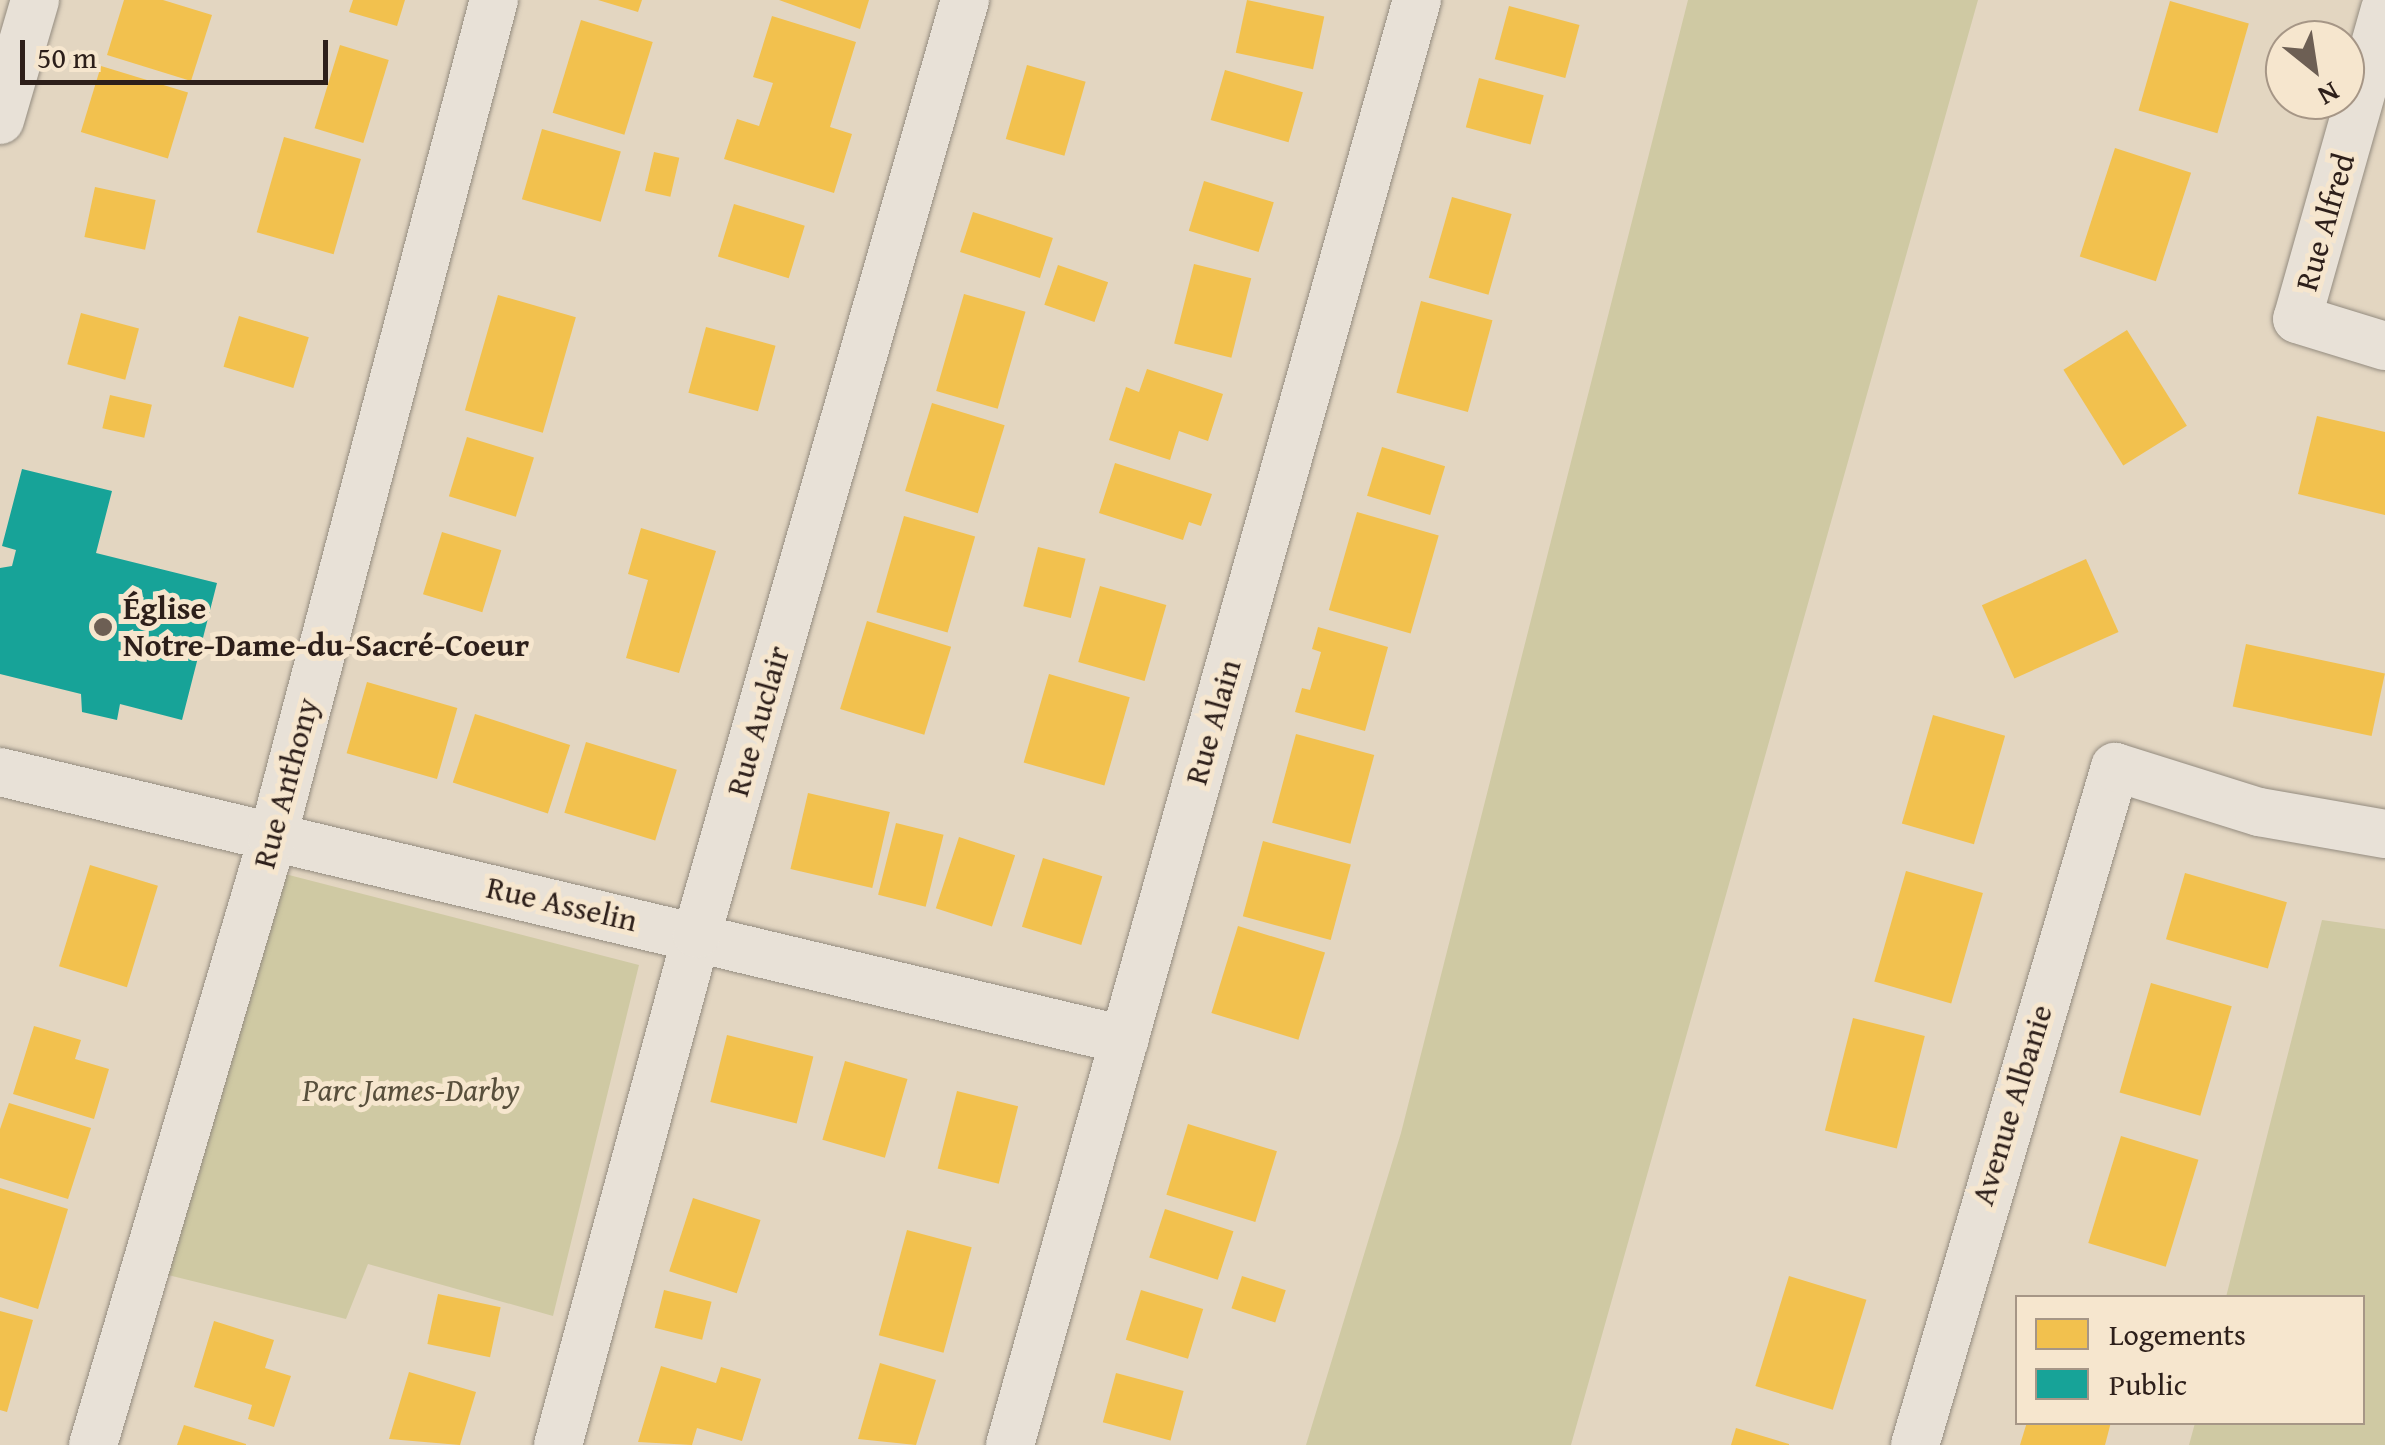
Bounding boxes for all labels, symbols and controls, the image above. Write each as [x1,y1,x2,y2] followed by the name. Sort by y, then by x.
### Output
[25,20,332,82] scale bar
[2265,20,2365,120] north arrow
[37,35,97,79] text: 50 m
[2311,72,2348,117] text: N
[2287,149,2363,295] street label: Rue Alfred
[123,590,529,665] place label: Église Notre-Dame-du-Sacré-Coeur
[92,616,114,638] marker: Église Notre-Dame-du-Sacré-Coeur
[718,641,798,801] street label: Rue Auclair
[1177,655,1249,789] street label: Rue Alain
[245,694,327,872] street label: Rue Anthony
[483,868,641,940] street label: Rue Asselin
[1963,1000,2061,1210] street label: Avenue Albanie
[302,1071,520,1109] park label: Parc James-Darby
[2015,1295,2365,1425] legend
[2109,1312,2246,1356] text: Logements
[2109,1362,2187,1406] text: Public

